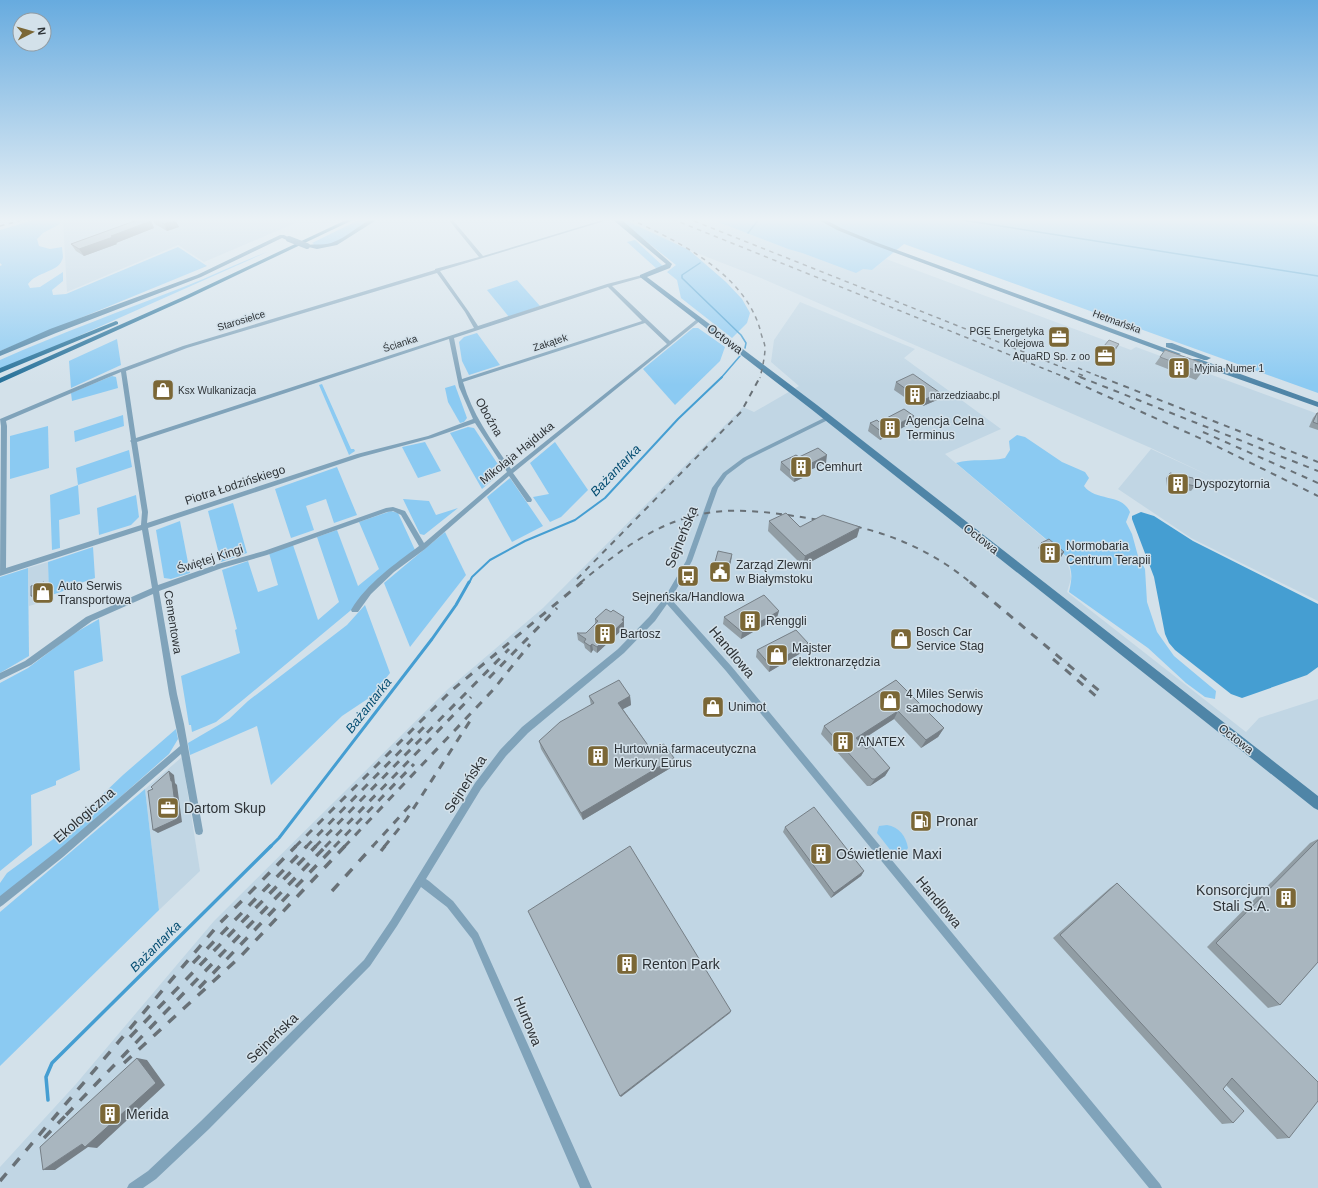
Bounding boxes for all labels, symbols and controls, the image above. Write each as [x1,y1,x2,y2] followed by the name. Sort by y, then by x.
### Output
[12,12,52,52] north arrow
[36,26,48,36] text: N
[216,308,267,333] street label: Starosielce
[1091,308,1143,335] street label: Hetmańska
[705,321,746,357] street label: Octowa
[1046,324,1072,350] office icon: PGE Energetyka Kolejowa
[970,326,1044,349] place label: PGE Energetyka Kolejowa
[532,331,570,353] street label: Zakątek
[381,332,419,354] street label: Ścianka
[1092,343,1118,369] office icon: AquaRD Sp. z oo
[1013,351,1090,362] place label: AquaRD Sp. z oo
[1166,355,1192,381] building icon: Myjnia Numer 1
[1194,363,1264,374] place label: Myjnia Numer 1
[150,377,176,403] shop icon: Ksx Wulkanizacja
[902,382,928,408] building icon: narzedziaabc.pl
[178,385,257,396] place label: Ksx Wulkanizacja
[930,390,1000,401] place label: narzedziaabc.pl
[472,395,506,439] street label: Oboźna
[906,414,984,442] place label: Agencja Celna Terminus
[877,415,903,441] building icon: Agencja Celna Terminus
[477,419,557,487] street label: Mikołaja Hajduka
[587,441,644,499] water label: Bażantarka
[788,454,814,480] building icon: Cemhurt
[816,460,863,474] place label: Cemhurt
[183,462,287,508] street label: Piotra Łodzińskiego
[1165,471,1191,497] building icon: Dyspozytornia
[1194,477,1270,491] place label: Dyspozytornia
[661,504,701,570] street label: Sejneńska
[961,521,1002,557] street label: Octowa
[1066,539,1150,567] place label: Normobaria Centrum Terapii
[1037,540,1063,566] building icon: Normobaria Centrum Terapii
[175,541,245,576] street label: Świętej Kingi
[735,558,813,586] place label: Zarząd Zlewni w Białymstoku
[707,559,733,585] public building icon: Zarząd Zlewni w Białymstoku
[675,563,701,589] bus stop icon: Sejneńska/Handlowa
[58,579,131,607] place label: Auto Serwis Transportowa
[30,580,56,606] shop icon: Auto Serwis Transportowa
[161,589,185,655] street label: Cementowa
[632,590,745,604] place label: Sejneńska/Handlowa
[737,608,763,634] building icon: Renggli
[766,614,807,628] place label: Renggli
[592,621,618,647] building icon: Bartosz
[706,623,758,681] street label: Handlowa
[916,625,984,653] place label: Bosch Car Service Stag
[888,626,914,652] shop icon: Bosch Car Service Stag
[620,627,661,641] place label: Bartosz
[792,641,880,669] place label: Majster elektronarzędzia
[764,642,790,668] shop icon: Majster elektronarzędzia
[342,675,395,736] water label: Bażantarka
[906,687,983,715] place label: 4 Miles Serwis samochodowy
[877,688,903,714] shop icon: 4 Miles Serwis samochodowy
[700,694,726,720] shop icon: Unimot
[728,700,767,714] place label: Unimot
[1216,721,1257,757] street label: Octowa
[830,729,856,755] building icon: ANATEX
[858,735,905,749] place label: ANATEX
[614,742,756,770] place label: Hurtownia farmaceutyczna Merkury Eurus
[585,743,611,769] building icon: Hurtownia farmaceutyczna Merkury Eurus
[440,752,490,816] street label: Sejneńska
[50,784,118,846] street label: Ekologiczna
[155,795,181,821] office icon: Dartom Skup
[184,800,266,816] place label: Dartom Skup
[908,808,934,834] fuel station icon: Pronar
[936,813,978,829] place label: Pronar
[808,841,834,867] building icon: Oświetlenie Maxi
[836,846,942,862] place label: Oświetlenie Maxi
[913,873,965,931] street label: Handlowa
[1196,882,1270,914] place label: Konsorcjum Stali S.A.
[1273,885,1299,911] building icon: Konsorcjum Stali S.A.
[127,918,184,975] water label: Bażantarka
[614,951,640,977] building icon: Renton Park
[642,956,721,972] place label: Renton Park
[511,994,545,1048] street label: Hurtowa
[243,1009,301,1066] street label: Sejneńska
[97,1101,123,1127] building icon: Merida
[126,1106,169,1122] place label: Merida

